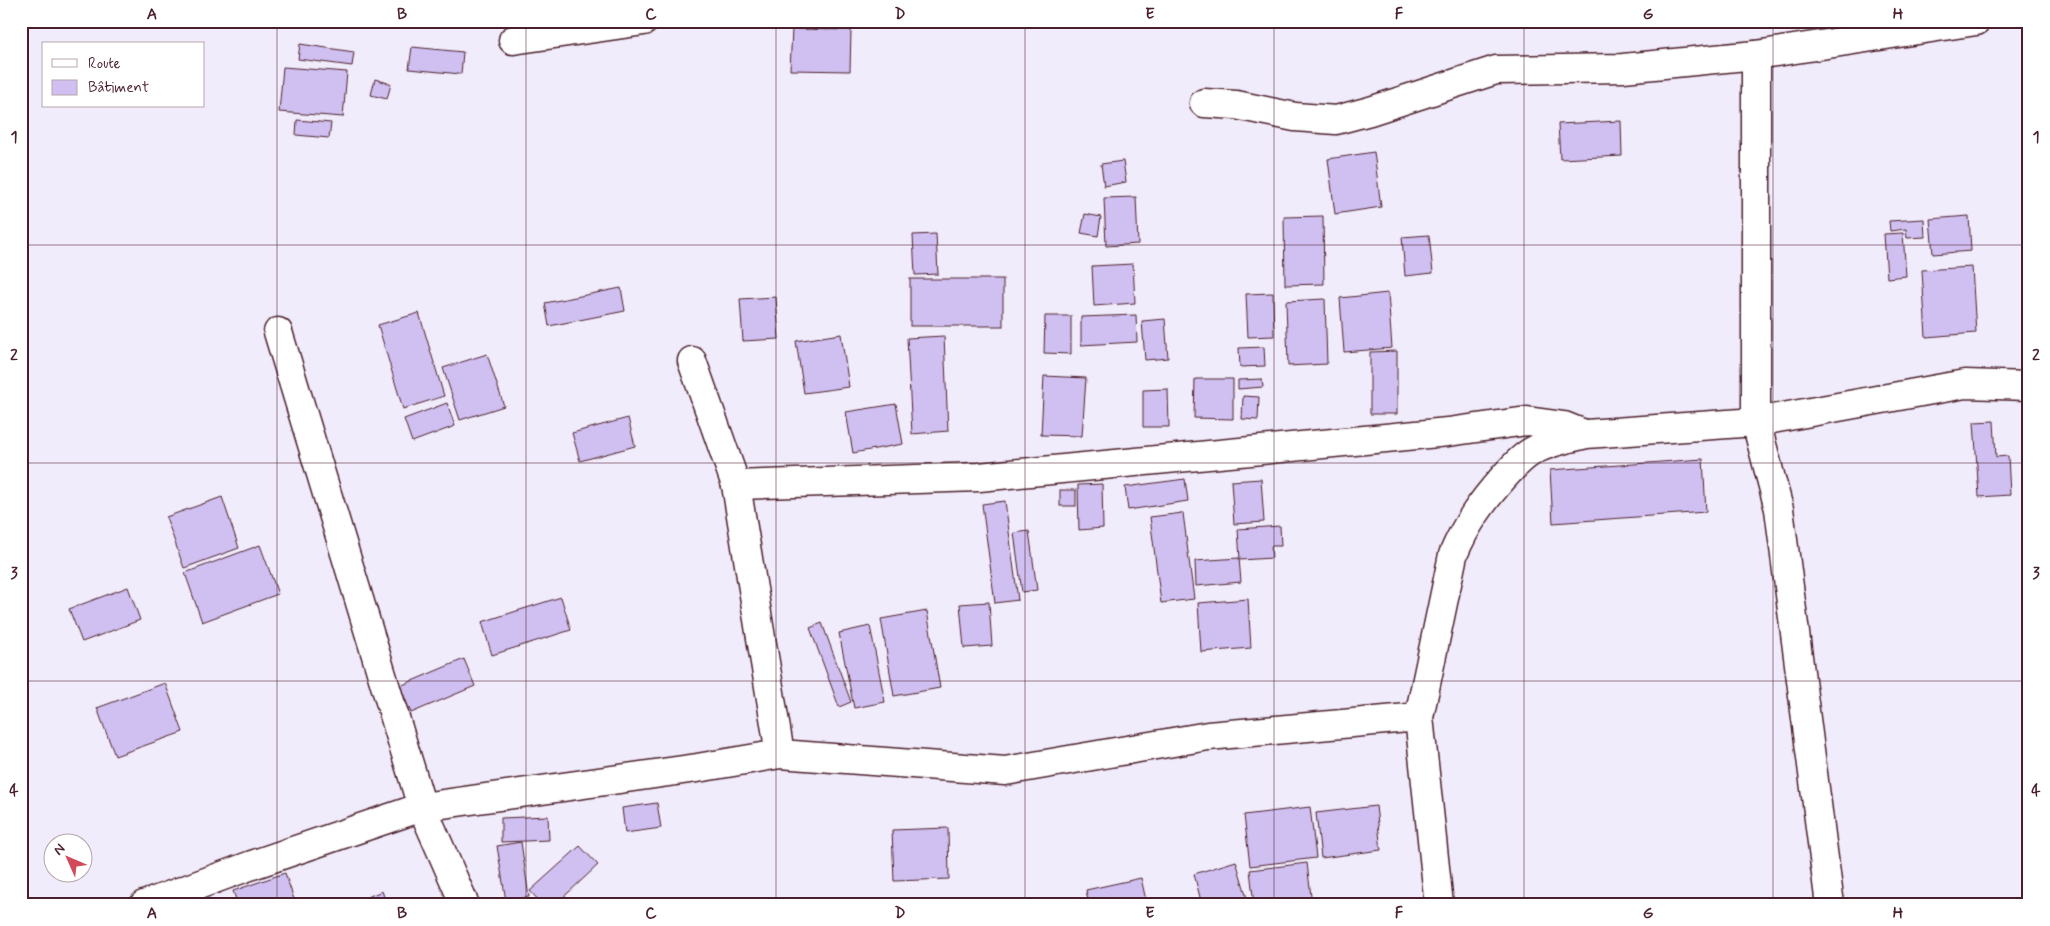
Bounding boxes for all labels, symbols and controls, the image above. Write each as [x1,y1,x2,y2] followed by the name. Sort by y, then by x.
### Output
[147,4,157,25] text: A
[397,4,407,25] text: B
[645,4,657,25] text: C
[894,4,906,25] text: D
[1145,4,1155,25] text: E
[1395,4,1404,25] text: F
[1643,4,1654,25] text: G
[1893,4,1904,25] text: H
[42,42,205,108] legend
[88,54,121,74] text: Route
[88,78,149,98] text: Bâtiment
[10,127,18,148] text: 1
[2032,127,2040,148] text: 1
[10,345,18,366] text: 2
[2032,345,2040,366] text: 2
[10,563,18,584] text: 3
[2032,563,2040,584] text: 3
[9,780,19,801] text: 4
[2031,780,2041,801] text: 4
[42,834,92,884] north arrow
[50,840,69,859] text: N
[147,903,157,924] text: A
[397,903,407,924] text: B
[645,903,657,924] text: C
[894,903,906,924] text: D
[1145,903,1155,924] text: E
[1395,903,1404,924] text: F
[1643,903,1654,924] text: G
[1893,903,1904,924] text: H

